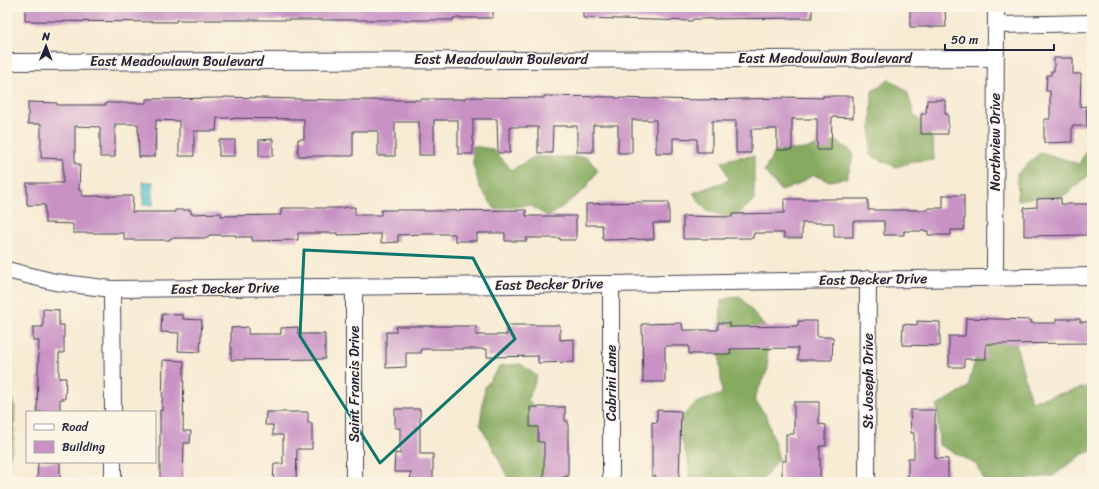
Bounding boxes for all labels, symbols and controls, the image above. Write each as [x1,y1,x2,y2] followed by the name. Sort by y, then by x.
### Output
[26,26,66,66] north arrow
[945,26,1054,52] scale bar
[41,27,51,46] text: N
[951,29,978,51] text: 50 m
[738,46,914,71] street label: East Meadowlawn Boulevard
[414,47,590,72] street label: East Meadowlawn Boulevard
[90,49,266,74] street label: East Meadowlawn Boulevard
[983,93,1008,191] street label: Northview Drive
[818,266,928,293] street label: East Decker Drive
[494,271,604,298] street label: East Decker Drive
[170,275,280,302] street label: East Decker Drive
[342,326,367,442] street label: Saint Francis Drive
[856,333,881,429] street label: St Joseph Drive
[599,345,624,421] street label: Cabrini Lane
[26,411,156,463] legend
[62,416,89,438] text: Road
[62,436,105,458] text: Building

